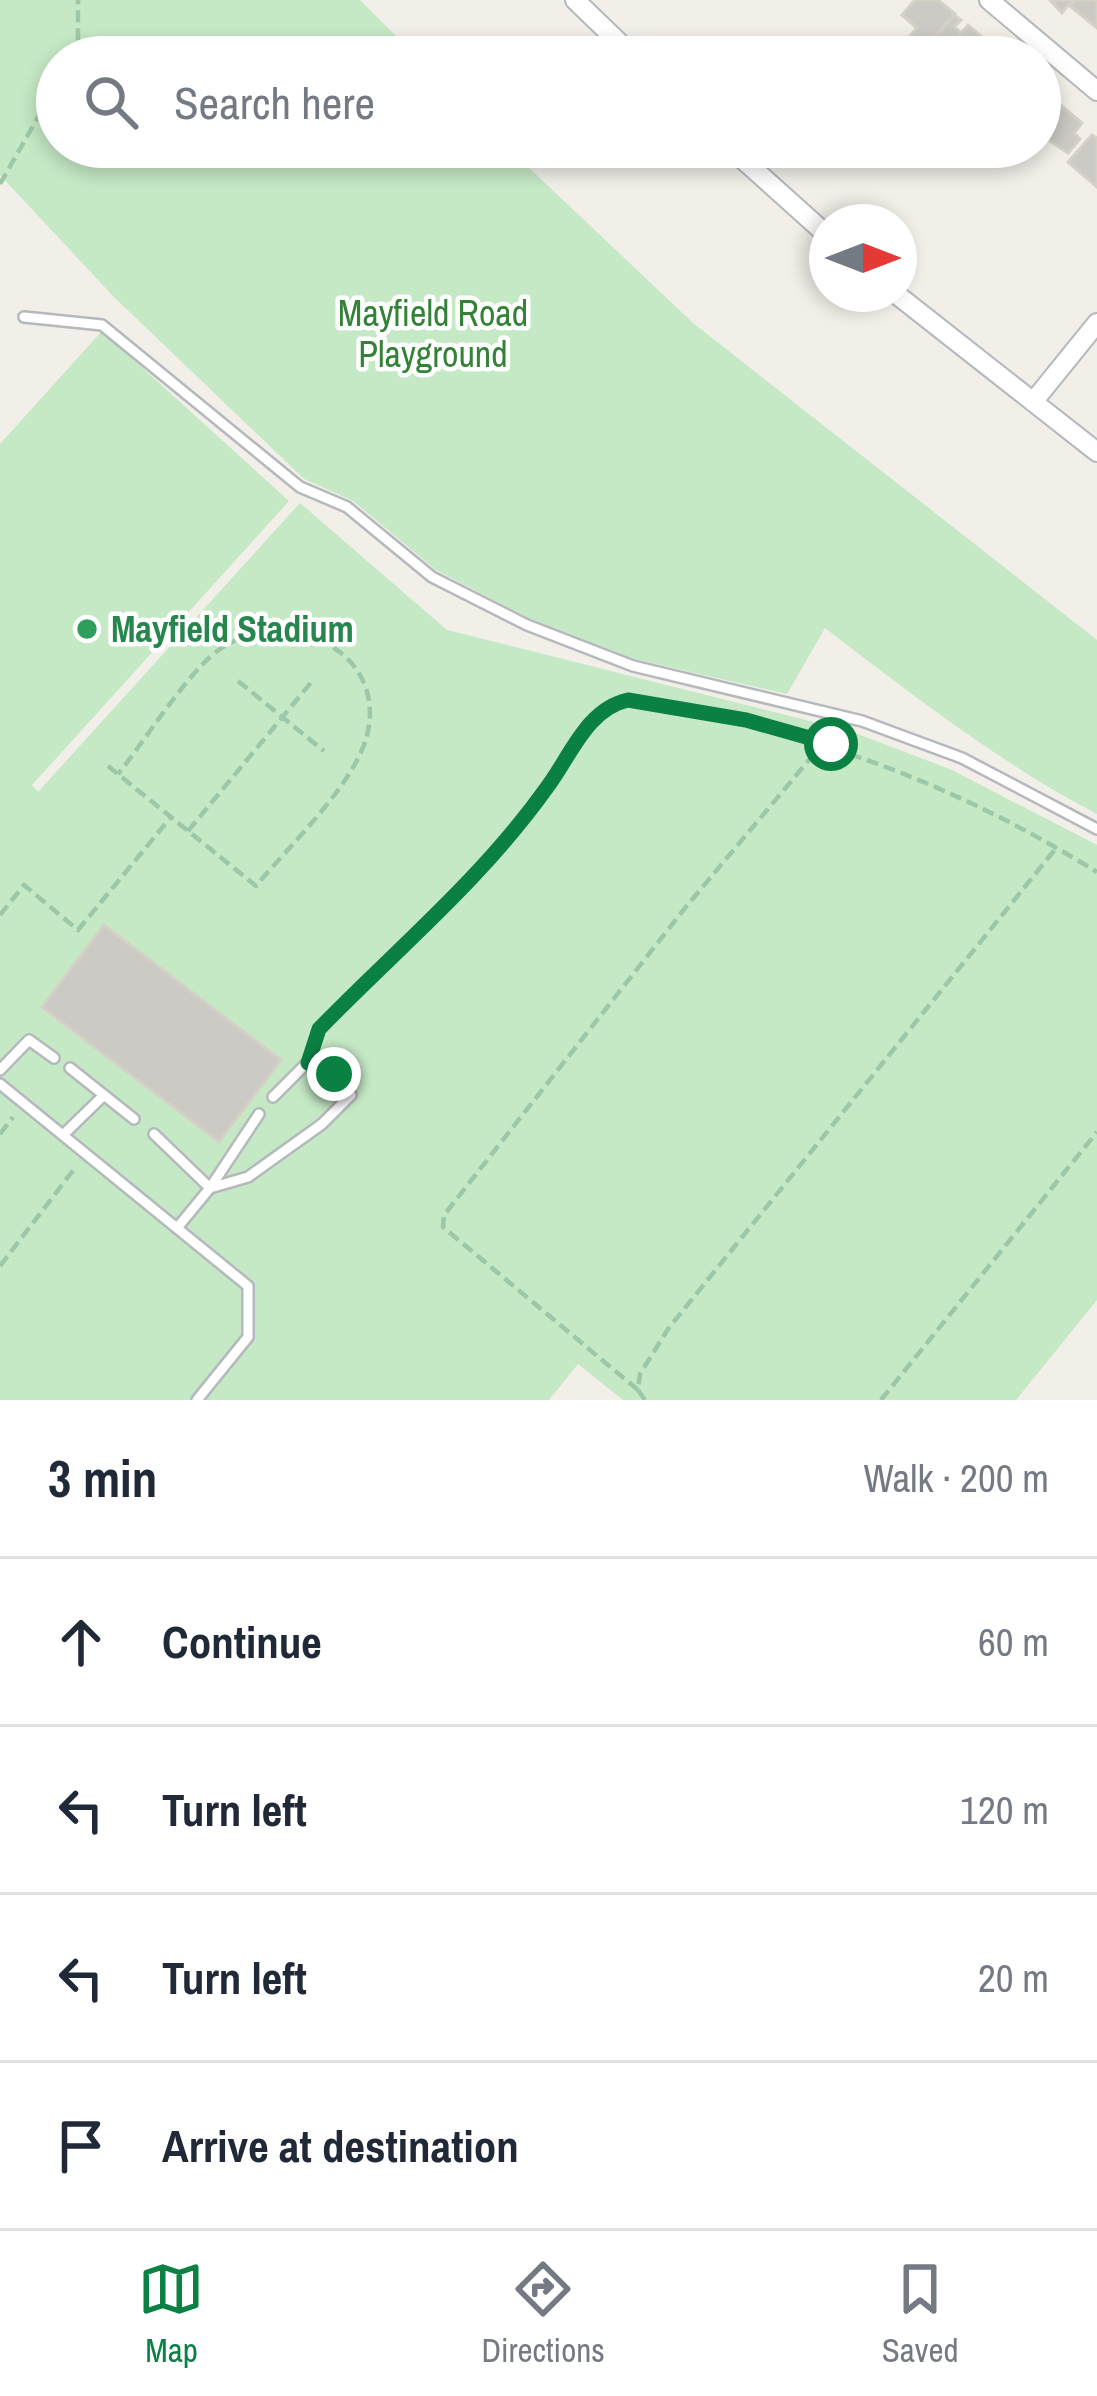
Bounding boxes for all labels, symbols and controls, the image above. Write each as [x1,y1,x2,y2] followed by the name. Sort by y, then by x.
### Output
[36,36,1061,168] search box
[78,69,144,135] icon: search
[174,72,375,133] text: Search here
[809,204,917,312] north arrow
[338,289,528,378] park label: Mayfield Road Playground
[111,605,354,653] place label: Mayfield Stadium
[74,616,100,642] marker: Mayfield Stadium
[804,717,858,771] route start
[307,1047,361,1101] route end
[48,1444,157,1513] text: 3 min
[864,1452,1049,1504] text: Walk · 200 m
[48,1609,114,1675] icon: ahead
[162,1611,322,1672] text: Continue
[978,1616,1049,1668] text: 60 m
[48,1777,114,1843] icon: left
[162,1779,307,1840] text: Turn left
[960,1784,1049,1836] text: 120 m
[48,1945,114,2011] icon: left
[162,1947,307,2008] text: Turn left
[978,1952,1049,2004] text: 20 m
[48,2113,114,2179] icon: arrive
[162,2115,519,2176] text: Arrive at destination
[138,2256,204,2372] tab: Map
[481,2256,605,2372] tab: Directions
[882,2256,958,2372] tab: Saved

